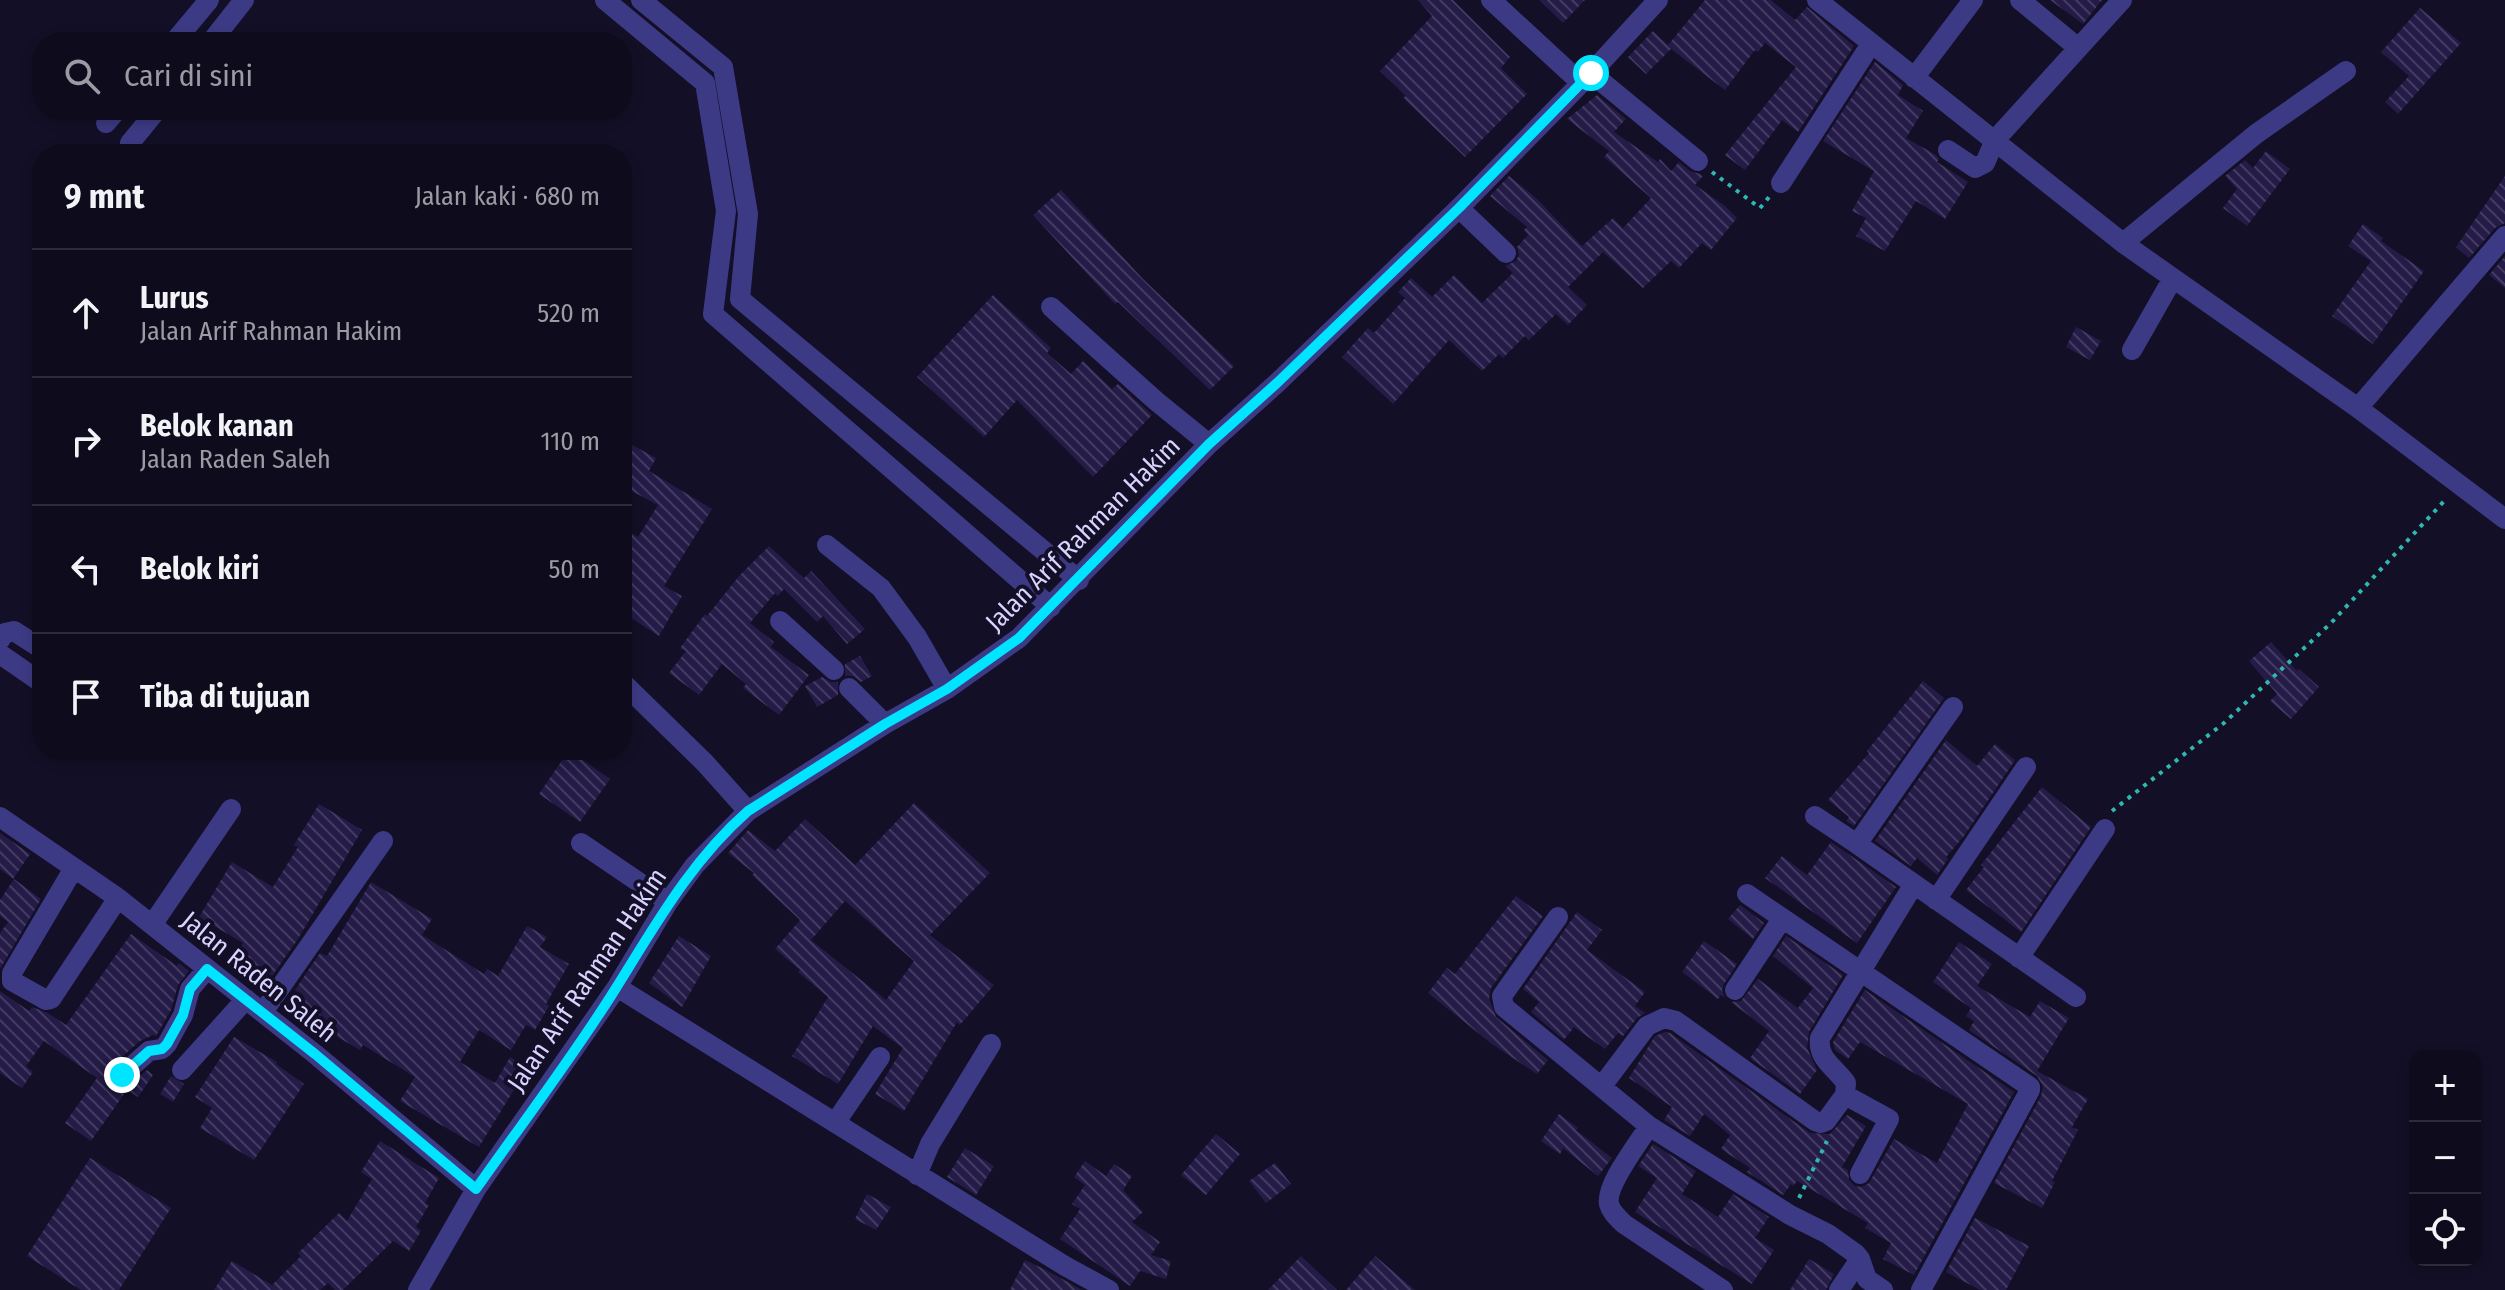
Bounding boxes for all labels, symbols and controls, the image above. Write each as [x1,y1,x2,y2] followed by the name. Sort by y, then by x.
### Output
[32,32,632,120] search box
[60,54,104,98] icon: search
[1573,55,1609,91] route start
[124,58,253,94] text: Cari di sini
[64,176,144,217] text: 9 mnt
[415,181,600,212] text: Jalan kaki · 680 m
[140,280,209,316] text: Lurus
[64,291,108,335] icon: ahead
[537,298,600,329] text: 520 m
[140,316,402,347] text: Jalan Arif Rahman Hakim
[140,408,294,444] text: Belok kanan
[64,419,108,463] icon: right
[540,426,600,457] text: 110 m
[979,430,1187,638] street label: Jalan Arif Rahman Hakim
[140,444,331,475] text: Jalan Raden Saleh
[64,547,108,591] icon: left
[140,551,259,587] text: Belok kiri
[548,554,600,585] text: 50 m
[64,675,108,719] icon: arrive
[140,679,310,715] text: Tiba di tujuan
[501,863,673,1097] street label: Jalan Arif Rahman Hakim
[175,905,343,1049] street label: Jalan Raden Saleh
[2409,1050,2481,1266] map controls
[2409,1050,2481,1122] button: +
[104,1057,140,1093] route end
[2409,1122,2481,1194] button: −
[2409,1194,2481,1266] button: locate

